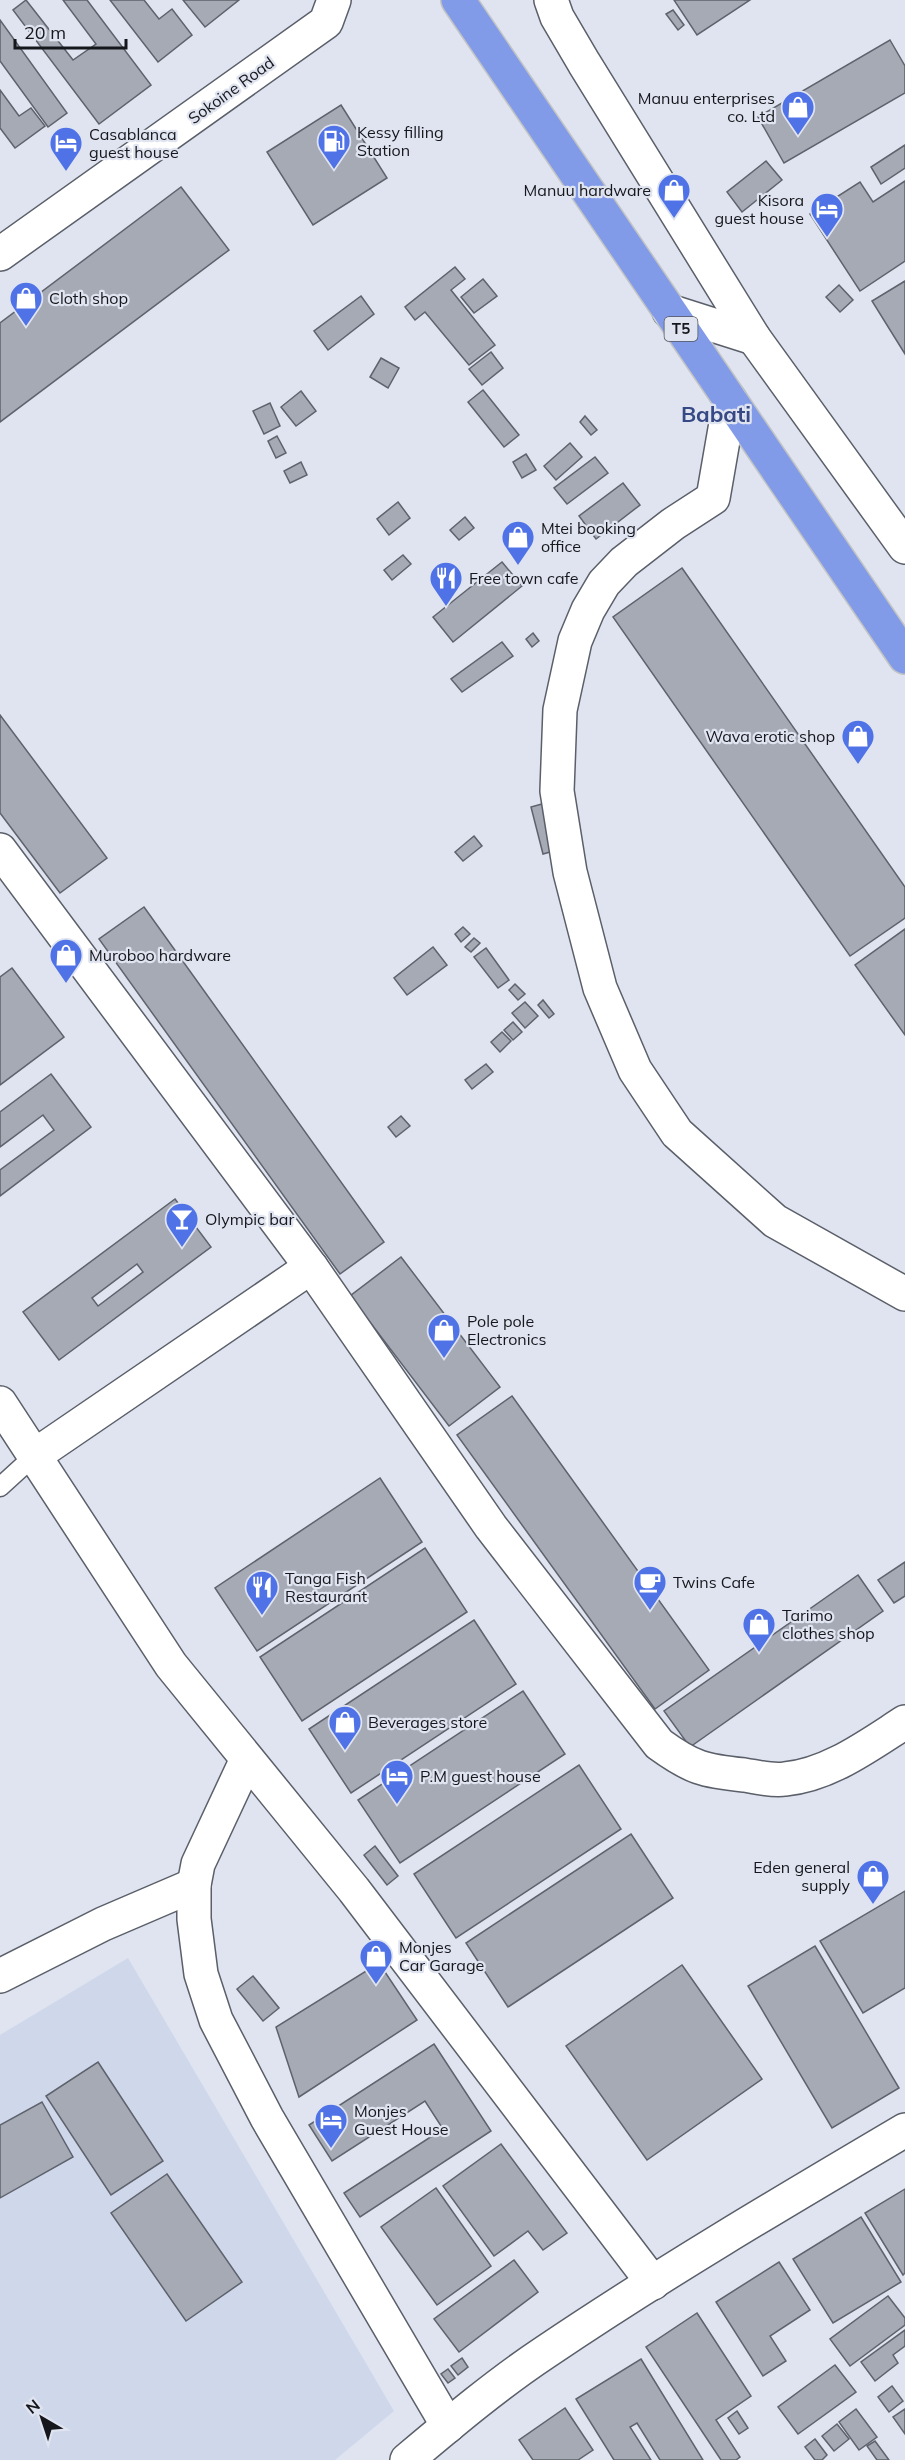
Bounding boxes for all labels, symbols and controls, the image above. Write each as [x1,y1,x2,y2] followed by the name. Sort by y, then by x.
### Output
[15,12,126,50] scale bar
[24,21,66,44] text: 20 m
[184,52,278,128] street label: Sokoine Road
[638,88,775,126] place label: Manuu enterprises co. Ltd
[780,89,816,136] shop icon: Manuu enterprises co. Ltd
[357,122,444,160] place label: Kessy filling Station
[316,123,352,170] fuel station icon: Kessy filling Station
[89,124,179,162] place label: Casablanca guest house
[48,125,84,172] hotel icon: Casablanca guest house
[656,172,692,219] shop icon: Manuu hardware
[524,180,651,200] place label: Manuu hardware
[714,190,804,228] place label: Kisora guest house
[809,191,845,238] hotel icon: Kisora guest house
[8,280,44,327] shop icon: Cloth shop
[49,288,128,308] place label: Cloth shop
[664,317,698,341] road number: T5
[681,400,751,428] district label: Babati
[541,518,636,556] place label: Mtei booking office
[500,519,536,566] shop icon: Mtei booking office
[428,560,464,607] restaurant icon: Free town cafe
[469,568,578,588] place label: Free town cafe
[840,718,876,765] shop icon: Wava erotic shop
[705,726,835,746] place label: Wava erotic shop
[48,937,84,984] shop icon: Muroboo hardware
[89,945,231,965] place label: Muroboo hardware
[164,1201,200,1248] bar icon: Olympic bar
[205,1209,294,1229] place label: Olympic bar
[467,1311,546,1349] place label: Pole pole Electronics
[426,1312,462,1359] shop icon: Pole pole Electronics
[632,1564,668,1611] cafe icon: Twins Cafe
[285,1568,368,1606] place label: Tanga Fish Restaurant
[244,1569,280,1616] restaurant icon: Tanga Fish Restaurant
[673,1572,755,1592] place label: Twins Cafe
[782,1605,875,1643] place label: Tarimo clothes shop
[741,1606,777,1653] shop icon: Tarimo clothes shop
[327,1704,363,1751] shop icon: Beverages store
[368,1712,487,1732] place label: Beverages store
[379,1758,415,1805] hotel icon: P.M guest house
[420,1766,541,1786] place label: P.M guest house
[753,1857,850,1895] place label: Eden general supply
[855,1858,891,1905] shop icon: Eden general supply
[399,1937,484,1975] place label: Monjes Car Garage
[358,1938,394,1985] shop icon: Monjes Car Garage
[354,2101,449,2139] place label: Monjes Guest House
[313,2102,349,2149] hotel icon: Monjes Guest House
[12,2388,72,2448] north arrow
[22,2395,44,2418] text: N

